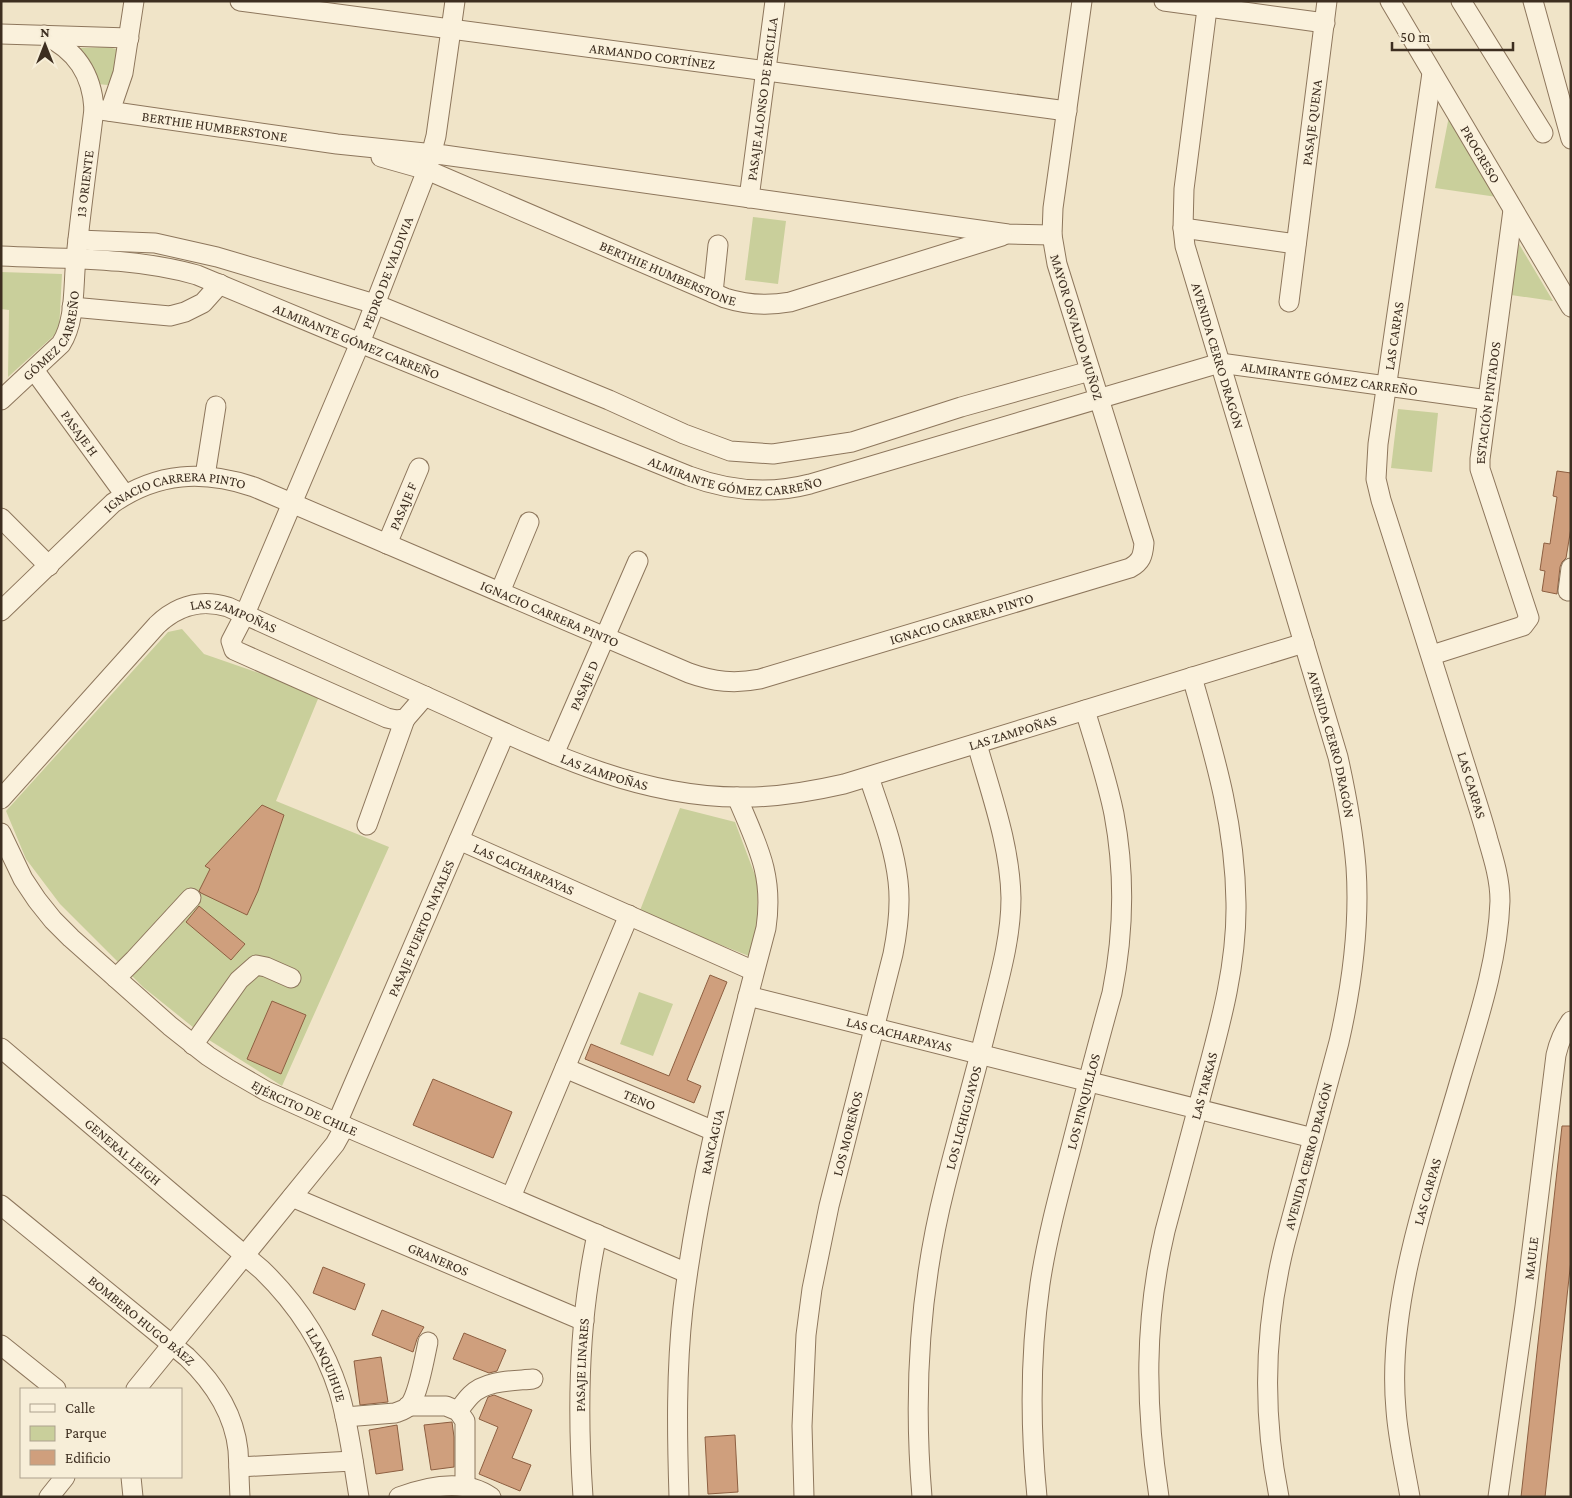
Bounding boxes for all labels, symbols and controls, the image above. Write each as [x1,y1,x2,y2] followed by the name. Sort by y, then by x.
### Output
[743,16,781,182] street label: PASAJE ALONSO DE ERCILLA
[20,20,70,70] north arrow
[1392,20,1513,52] scale bar
[40,24,50,40] text: N
[1400,29,1430,45] text: 50 m
[588,40,716,72] street label: ARMANDO CORTÍNEZ
[1298,78,1325,166] street label: PASAJE QUENA
[141,108,289,145] street label: BERTHIE HUMBERSTONE
[1457,122,1504,186] street label: PROGRESO
[73,149,97,218] street label: 13 ORIENTE
[358,214,416,331] street label: PEDRO DE VALDIVIA
[597,237,738,309] street label: BERTHIE HUMBERSTONE
[1047,252,1107,402] street label: MAYOR OSVALDO MUÑOZ
[1188,280,1247,431] street label: AVENIDA CERRO DRAGÓN
[19,290,82,384] street label: GÓMEZ CARREÑO
[271,300,442,382] street label: ALMIRANTE GÓMEZ CARREÑO
[1381,300,1407,371] street label: LAS CARPAS
[1472,340,1504,464] street label: ESTACIÓN PINTADOS
[1240,358,1419,398] street label: ALMIRANTE GÓMEZ CARREÑO
[58,407,102,459] street label: PASAJE H
[646,452,824,498] street label: ALMIRANTE GÓMEZ CARREÑO
[100,468,248,516] street label: IGNACIO CARRERA PINTO
[386,480,420,533] street label: PASAJE F
[478,577,622,650] street label: IGNACIO CARRERA PINTO
[888,589,1035,648] street label: IGNACIO CARRERA PINTO
[189,595,280,636] street label: LAS ZAMPOÑAS
[566,658,602,713] street label: PASAJE D
[1305,668,1358,819] street label: AVENIDA CERRO DRAGÓN
[967,711,1059,753] street label: LAS ZAMPOÑAS
[558,750,650,793] street label: LAS ZAMPOÑAS
[1454,750,1490,821] street label: LAS CARPAS
[471,839,577,898] street label: LAS CACHARPAYAS
[384,857,457,999] street label: PASAJE PUERTO NATALES
[845,1013,954,1055] street label: LAS CACHARPAYAS
[1187,1050,1221,1121] street label: LAS TARKAS
[1063,1051,1103,1151] street label: LOS PINQUILLOS
[942,1064,985,1171] street label: LOS LICHIGUAYOS
[249,1076,360,1139] street label: EJÉRCITO DE CHILE
[1281,1081,1335,1231] street label: AVENIDA CERRO DRAGÓN
[621,1086,658,1114] street label: TENO
[829,1089,866,1178] street label: LOS MOREÑOS
[697,1108,727,1176] street label: RANCAGUA
[81,1115,164,1189] street label: GENERAL LEIGH
[1410,1156,1444,1227] street label: LAS CARPAS
[1520,1235,1542,1281] street label: MAULE
[405,1239,472,1279] street label: GRANEROS
[85,1272,199,1369] street label: BOMBERO HUGO BÁEZ
[572,1317,592,1412] street label: PASAJE LINARES
[303,1324,349,1404] street label: LLANQUIHUE
[20,1388,182,1478] legend
[65,1400,96,1416] text: Calle
[65,1425,107,1442] text: Parque
[65,1450,111,1466] text: Edificio

